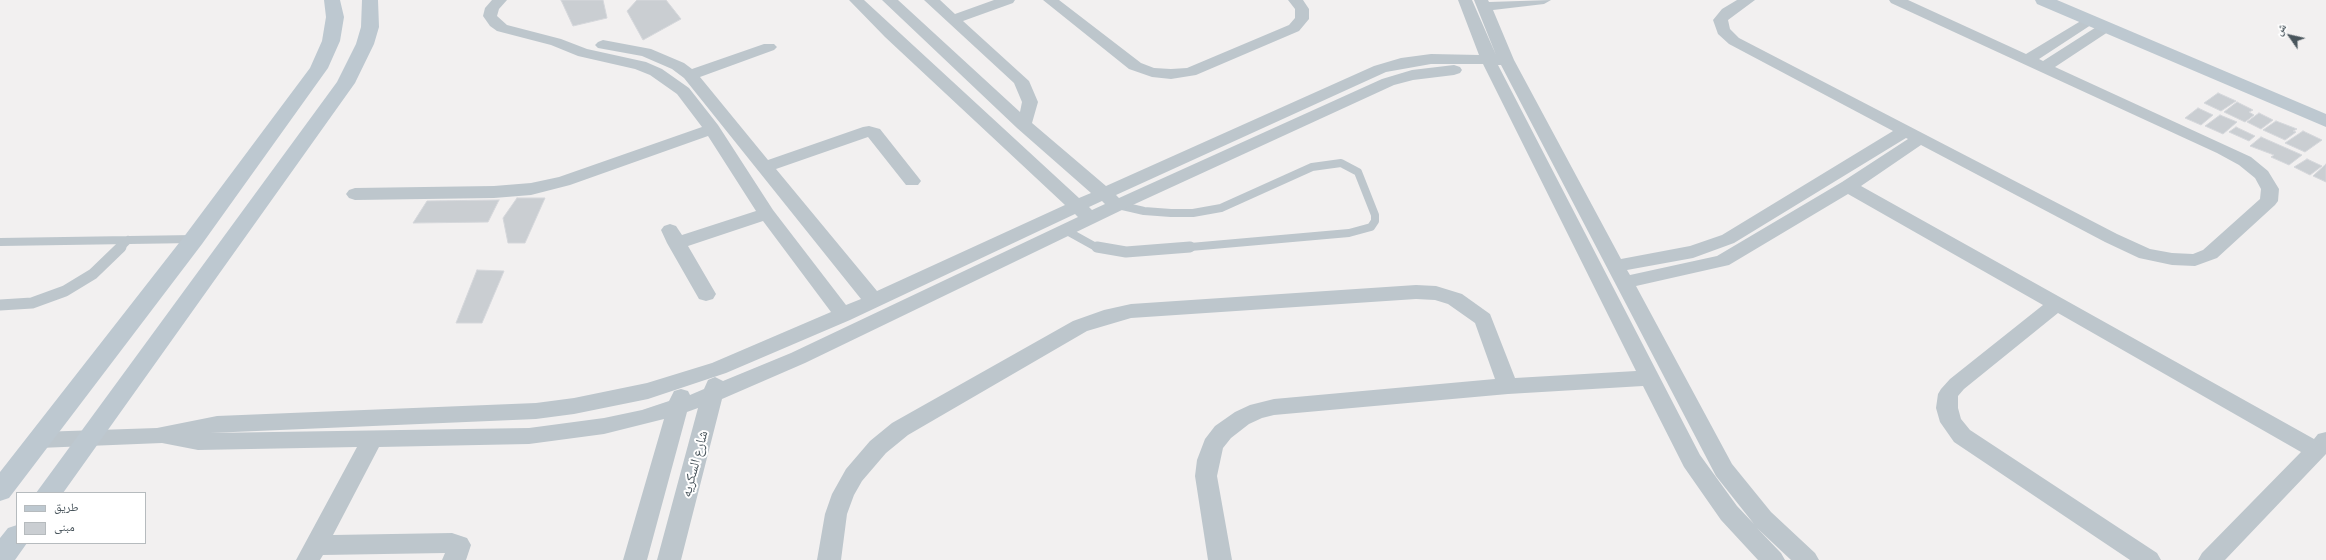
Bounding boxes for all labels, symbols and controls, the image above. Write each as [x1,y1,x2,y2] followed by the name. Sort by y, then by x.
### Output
[2270,16,2310,56] north arrow
[2271,21,2289,38] text: ش
[678,429,712,499] street label: شارع السكريه
[16,492,146,544] legend
[54,499,79,514] text: طريق
[54,519,75,534] text: مبنى

